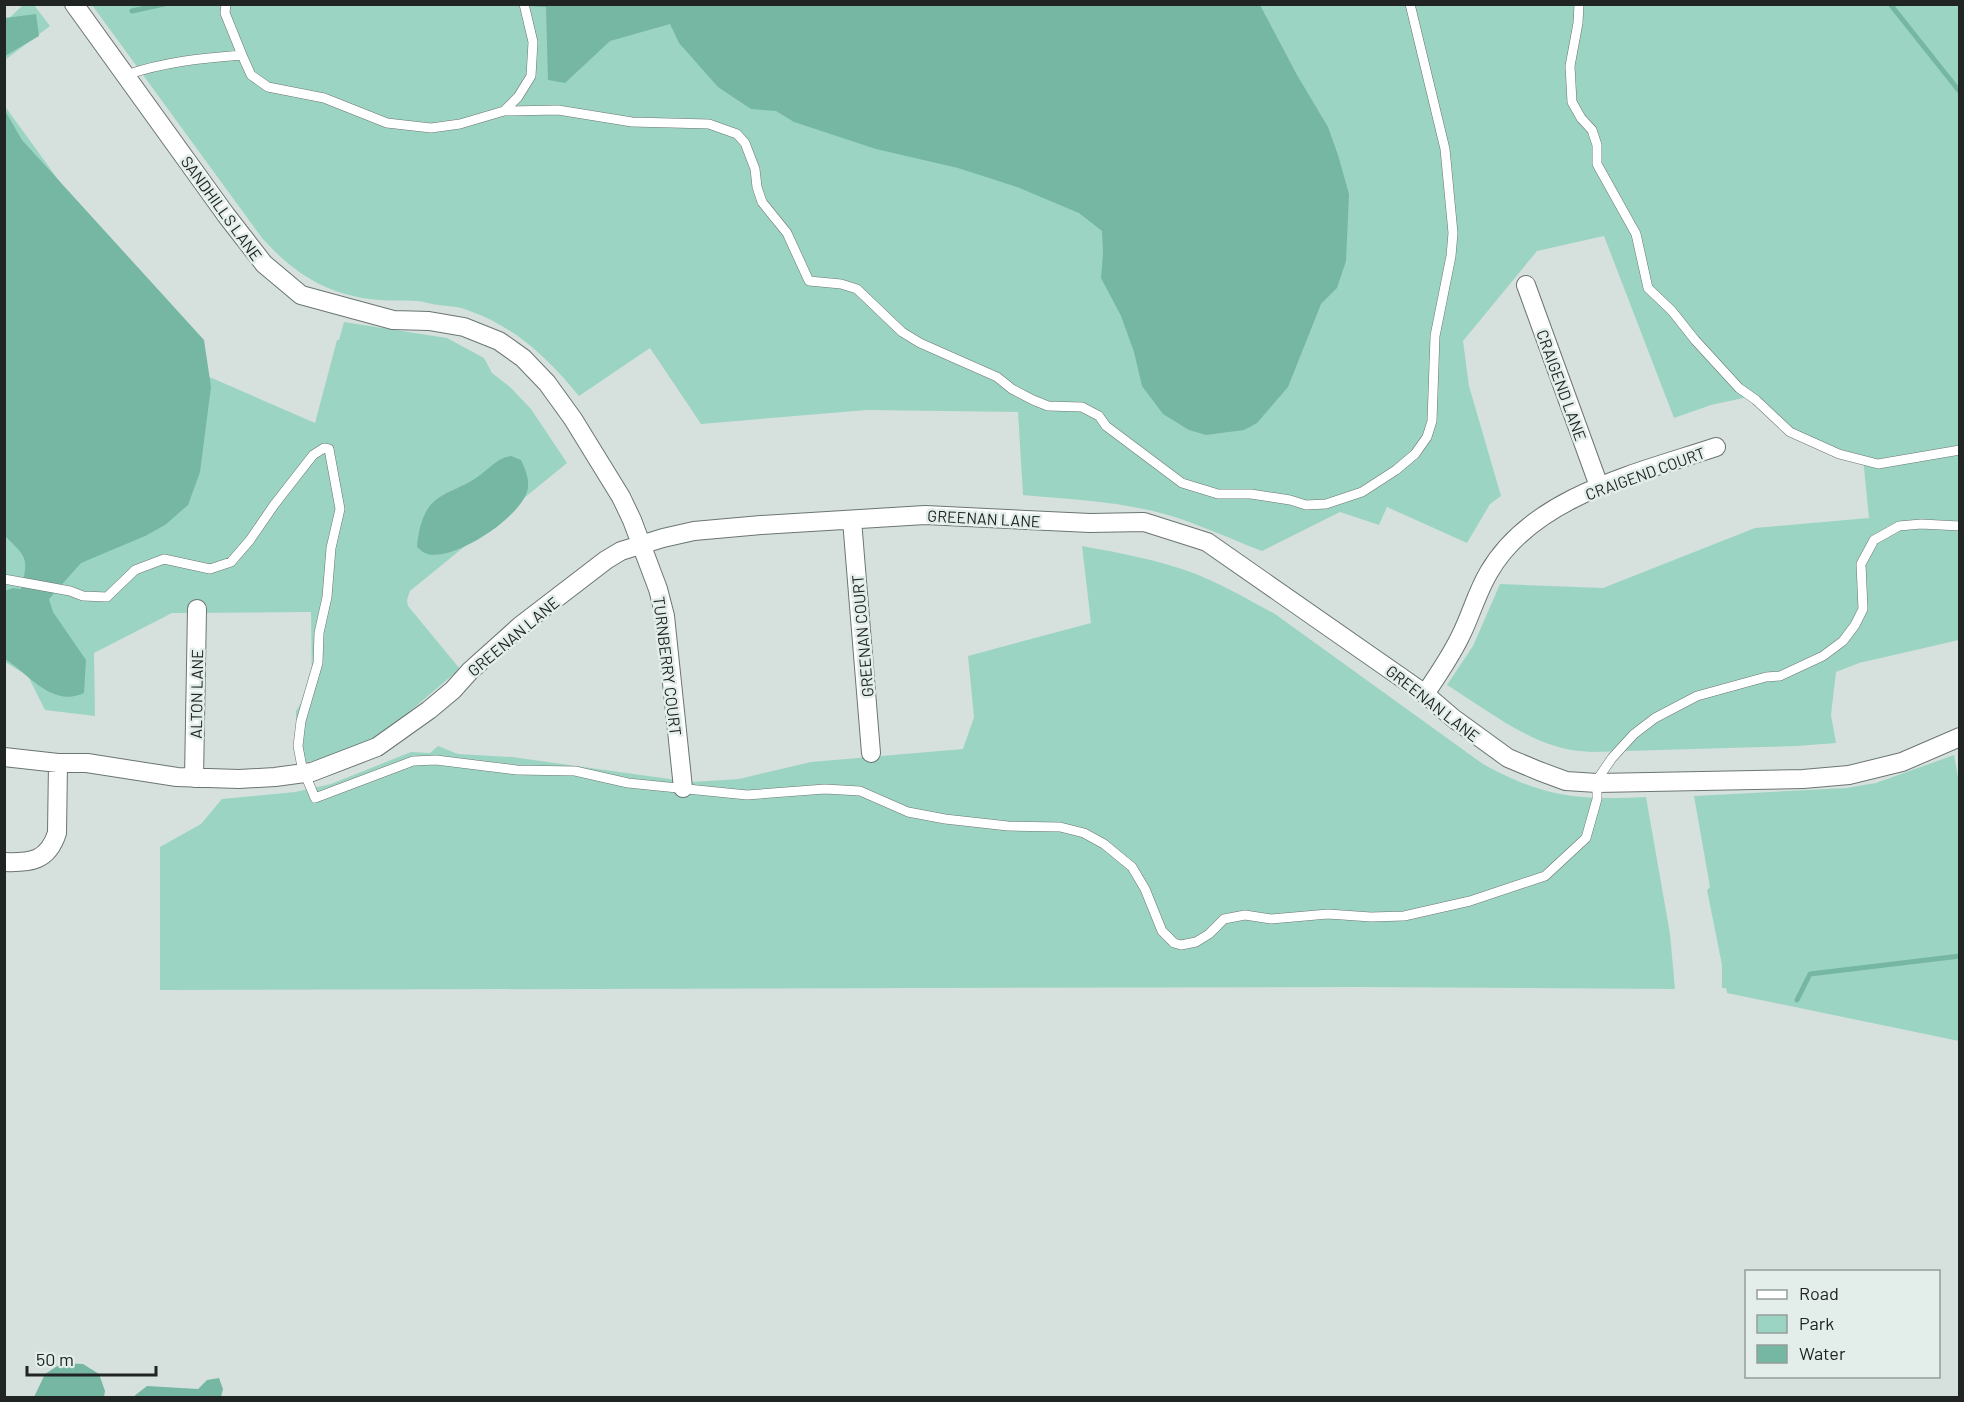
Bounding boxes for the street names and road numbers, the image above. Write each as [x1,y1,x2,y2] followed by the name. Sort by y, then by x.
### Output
[178,152,266,264] street label: SANDHILLS LANE
[1533,327,1591,443] street label: CRAIGEND LANE
[1583,443,1707,503] street label: CRAIGEND COURT
[927,506,1041,530] street label: GREENAN LANE
[847,574,877,698] street label: GREENAN COURT
[464,592,562,680] street label: GREENAN LANE
[650,595,686,737] street label: TURNBERRY COURT
[186,649,206,739] street label: ALTON LANE
[1383,661,1483,745] street label: GREENAN LANE

